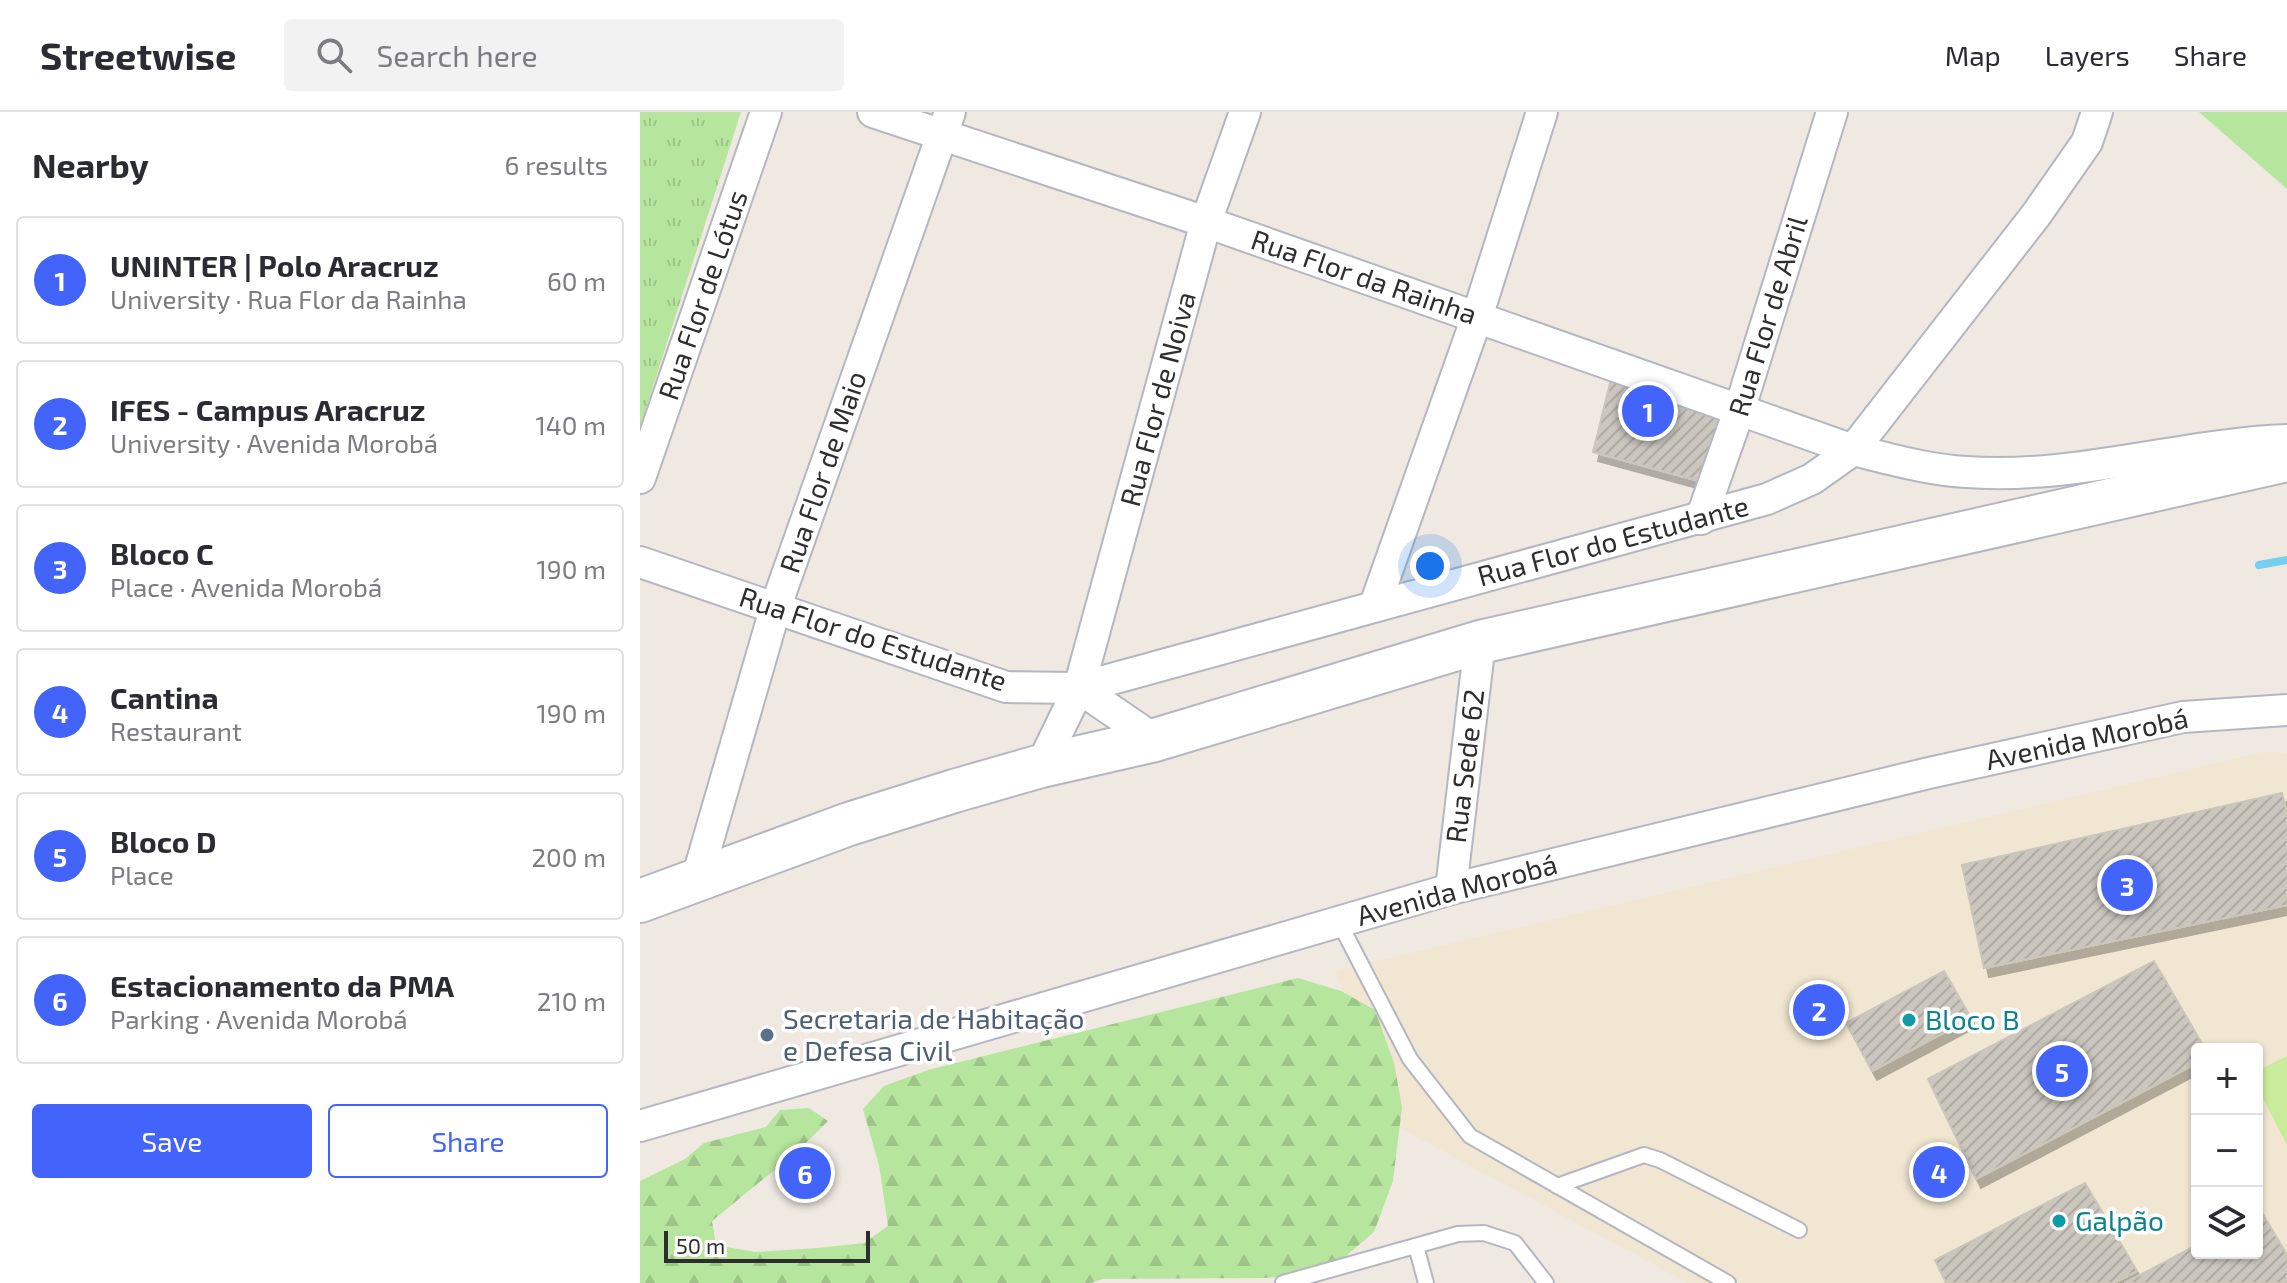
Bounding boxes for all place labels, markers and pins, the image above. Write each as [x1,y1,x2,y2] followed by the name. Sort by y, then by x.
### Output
[1622,381,1674,441] pin: 1
[2101,855,2153,915] pin: 3
[1793,980,1845,1040] pin: 2
[783,1001,1084,1067] place label: Secretaria de Habitação e Defesa Civil
[1925,1002,2020,1036] place label: Bloco B
[1900,1011,1918,1029] marker: Bloco B
[758,1026,776,1044] marker: Secretaria de Habitação e Defesa Civil
[2036,1041,2088,1101] pin: 5
[1913,1142,1965,1202] pin: 4
[779,1143,831,1203] pin: 6
[2075,1203,2164,1237] place label: Galpão
[2050,1212,2068,1230] marker: Galpão

